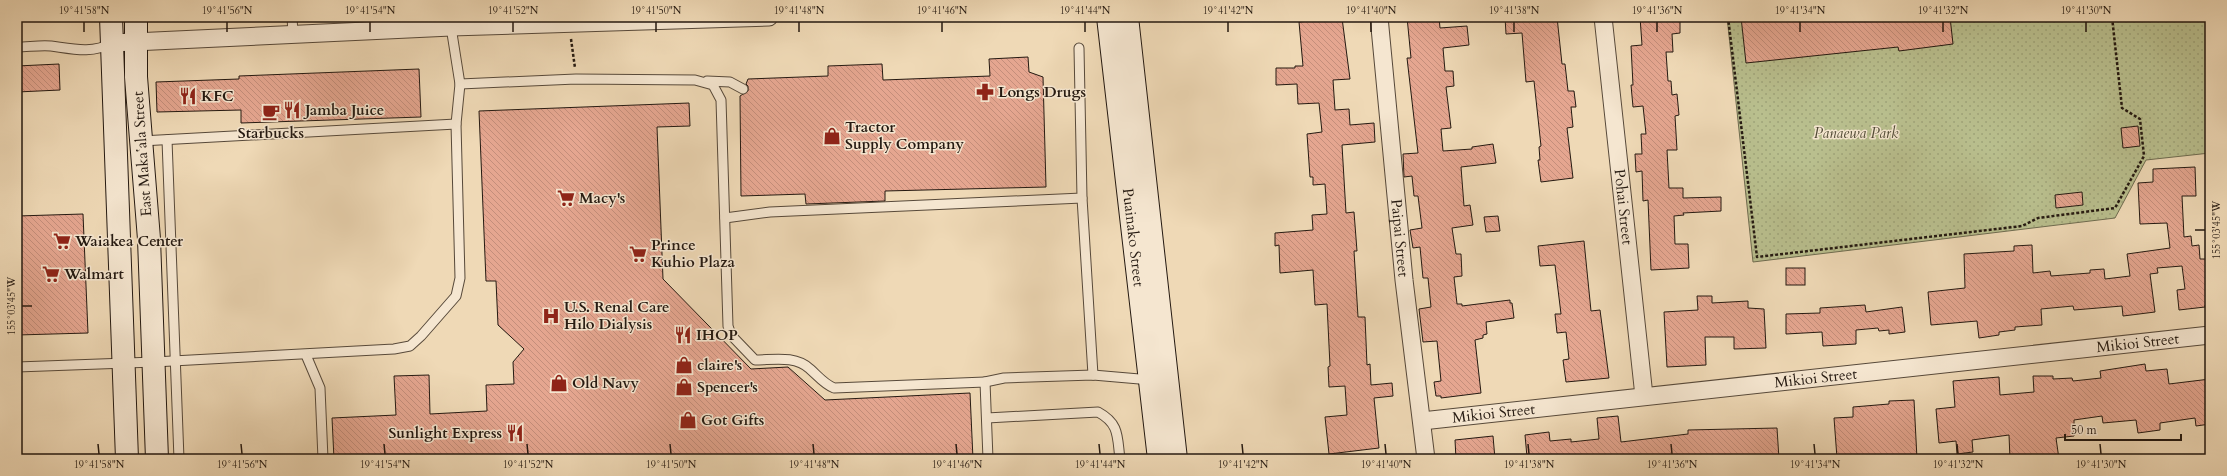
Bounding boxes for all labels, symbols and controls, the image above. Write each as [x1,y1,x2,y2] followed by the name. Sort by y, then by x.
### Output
[59,4,110,18] text: 19°41'58"N
[202,4,253,18] text: 19°41'56"N
[345,4,396,18] text: 19°41'54"N
[488,4,539,18] text: 19°41'52"N
[631,4,682,18] text: 19°41'50"N
[774,4,825,18] text: 19°41'48"N
[917,4,968,18] text: 19°41'46"N
[1060,4,1111,18] text: 19°41'44"N
[1203,4,1254,18] text: 19°41'42"N
[1346,4,1397,18] text: 19°41'40"N
[1489,4,1540,18] text: 19°41'38"N
[1632,4,1683,18] text: 19°41'36"N
[1775,4,1826,18] text: 19°41'34"N
[1918,4,1969,18] text: 19°41'32"N
[2061,4,2112,18] text: 19°41'30"N
[975,82,995,102] pharmacy icon: Longs Drugs
[998,82,1086,102] place label: Longs Drugs
[178,86,198,106] restaurant icon: KFC
[201,86,234,106] place label: KFC
[128,91,156,217] street label: East Makaʻala Street
[282,100,302,120] restaurant icon: Jamba Juice
[303,100,384,120] place label: Jamba Juice
[261,102,281,122] cafe icon: Starbucks
[845,117,965,154] place label: Tractor Supply Company
[238,123,304,143] place label: Starbucks
[1814,123,1899,143] park label: Panaewa Park
[822,126,842,146] shop icon: Tractor Supply Company
[1610,168,1638,246] street label: Pohai Street
[1118,187,1149,288] street label: Puainako Street
[556,188,576,208] supermarket icon: Macy's
[579,188,625,208] place label: Macy's
[1386,198,1414,278] street label: Paipai Street
[2210,200,2224,259] text: 155°03'45"W
[52,231,72,251] supermarket icon: Waiakea Center
[74,231,184,251] place label: Waiakea Center
[651,235,736,272] place label: Prince Kuhio Plaza
[628,244,648,264] supermarket icon: Prince Kuhio Plaza
[41,264,61,284] supermarket icon: Walmart
[63,264,124,284] place label: Walmart
[5,276,19,335] text: 155°03'45"W
[564,297,669,334] place label: U.S. Renal Care Hilo Dialysis
[541,306,561,326] hospital icon: U.S. Renal Care Hilo Dialysis
[673,325,693,345] restaurant icon: IHOP
[696,325,738,345] place label: IHOP
[2095,328,2180,357] street label: Mikioi Street
[674,355,694,375] shop icon: claire's
[697,355,742,375] place label: claire's
[1773,364,1858,392] street label: Mikioi Street
[549,373,569,393] shop icon: Old Navy
[572,373,640,393] place label: Old Navy
[674,377,694,397] shop icon: Spencer's
[697,377,758,397] place label: Spencer's
[1451,399,1536,428] street label: Mikioi Street
[678,410,698,430] shop icon: Got Gifts
[701,410,764,430] place label: Got Gifts
[2065,416,2181,442] scale bar
[2071,422,2098,438] text: 50 m
[388,423,502,443] place label: Sunlight Express
[505,423,525,443] restaurant icon: Sunlight Express
[74,458,125,472] text: 19°41'58"N
[217,458,268,472] text: 19°41'56"N
[360,458,411,472] text: 19°41'54"N
[503,458,554,472] text: 19°41'52"N
[646,458,697,472] text: 19°41'50"N
[789,458,840,472] text: 19°41'48"N
[932,458,983,472] text: 19°41'46"N
[1075,458,1126,472] text: 19°41'44"N
[1218,458,1269,472] text: 19°41'42"N
[1361,458,1412,472] text: 19°41'40"N
[1504,458,1555,472] text: 19°41'38"N
[1647,458,1698,472] text: 19°41'36"N
[1790,458,1841,472] text: 19°41'34"N
[1933,458,1984,472] text: 19°41'32"N
[2076,458,2127,472] text: 19°41'30"N

